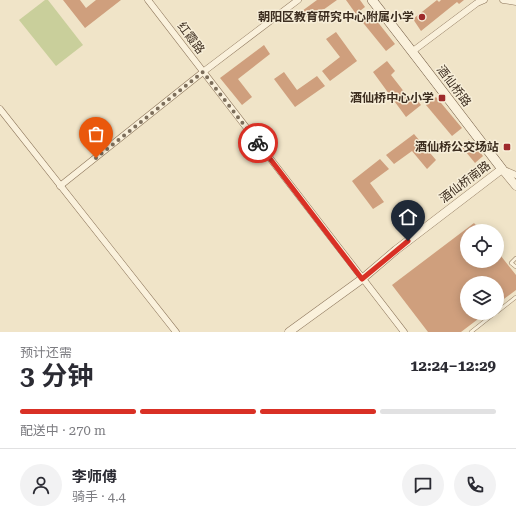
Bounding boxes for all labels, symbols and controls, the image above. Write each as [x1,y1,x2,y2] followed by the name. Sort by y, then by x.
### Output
[258,10,414,24] place label: 朝阳区教育研究中心附属小学
[417,12,427,22] marker: 朝阳区教育研究中心附属小学
[175,19,207,57] street label: 红霞路
[434,63,474,109] street label: 酒仙桥路
[350,91,434,105] place label: 酒仙桥中心小学
[437,93,447,103] marker: 酒仙桥中心小学
[79,117,113,158] pin
[85,123,107,145] icon: bag
[238,123,278,163] courier
[247,132,269,154] icon: bike
[415,140,499,154] place label: 酒仙桥公交场站
[502,142,512,152] marker: 酒仙桥公交场站
[437,158,493,206] street label: 酒仙桥南路
[391,200,425,241] pin
[397,206,419,228] icon: home
[460,224,504,320] map controls
[460,224,504,268] button: locate
[460,276,504,320] button: layers
[20,345,72,360] text: 预计还需
[410,357,496,375] text: 12:24–12:29
[20,361,93,391] text: 3 分钟
[20,423,106,438] text: 配送中 · 270 m
[20,464,62,506] button: person
[402,464,444,506] button: chat
[454,464,496,506] button: phone
[72,468,117,486] text: 李师傅
[72,489,126,504] text: 骑手 · 4.4

